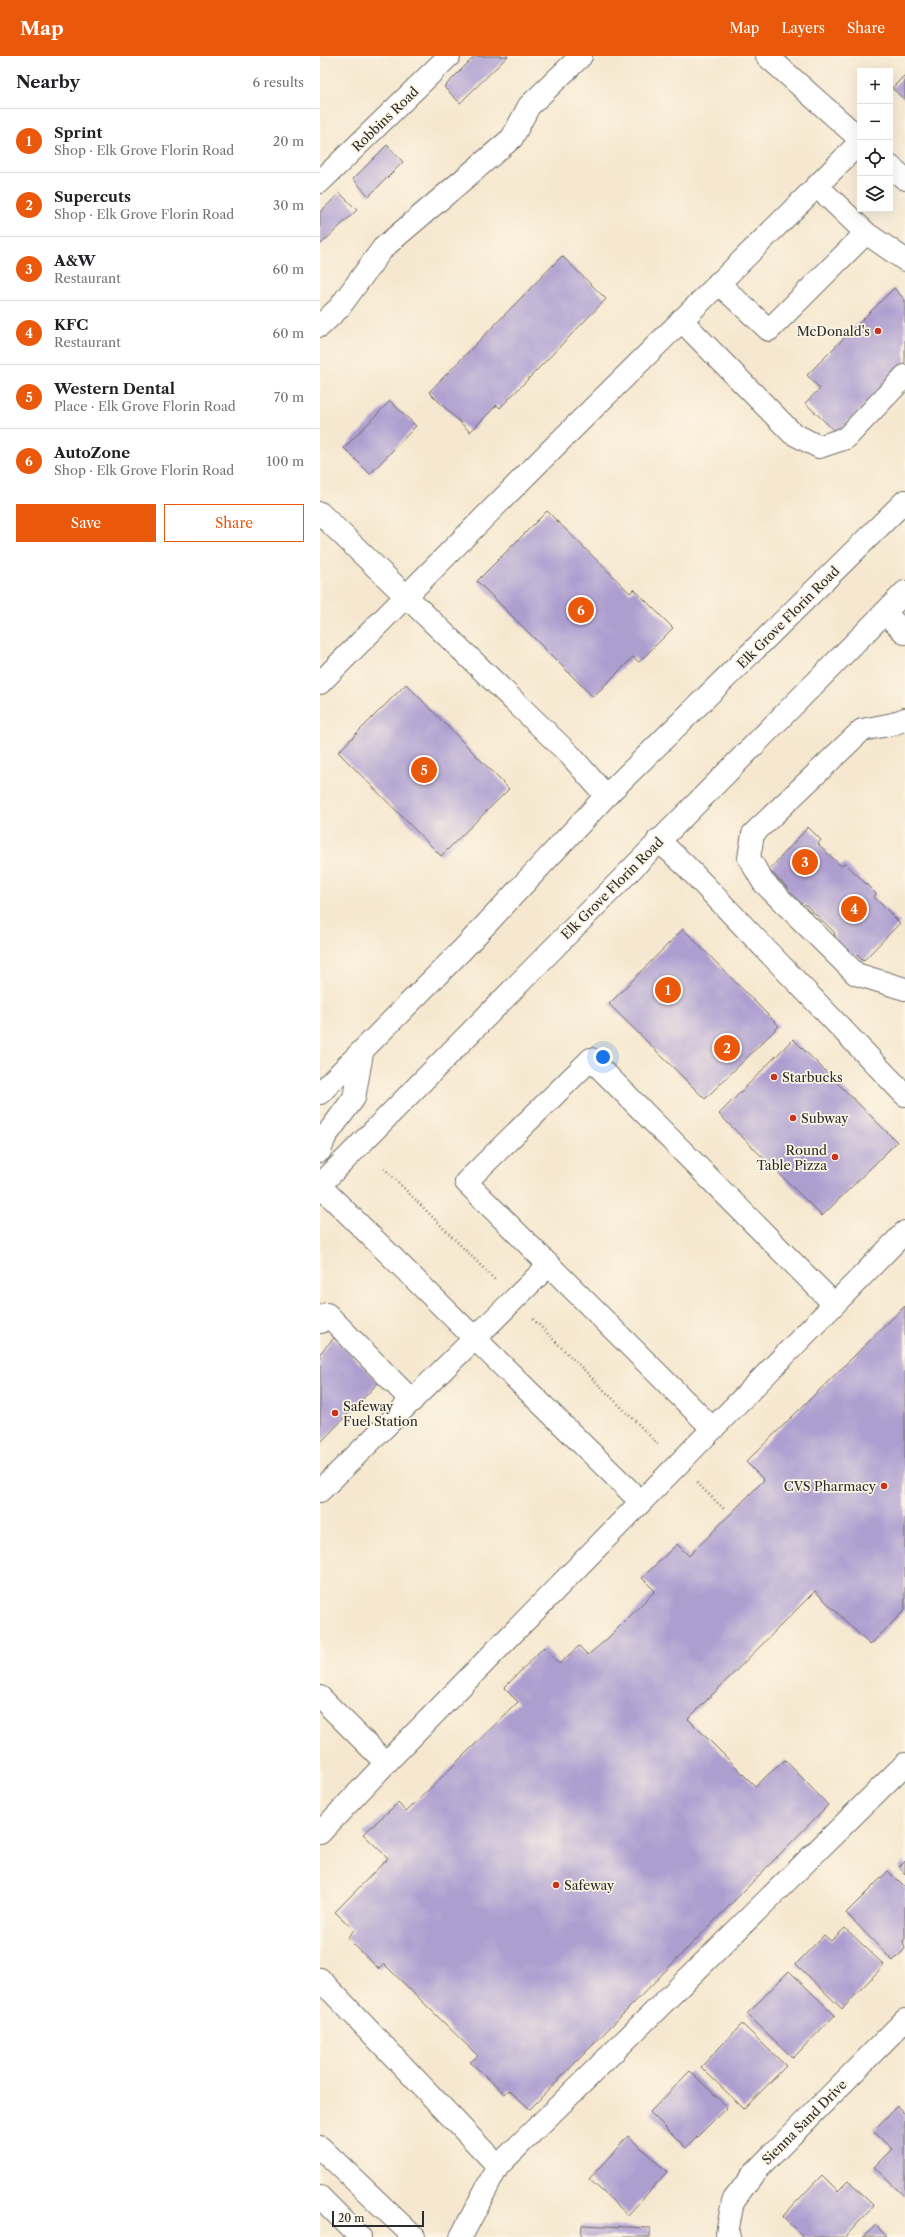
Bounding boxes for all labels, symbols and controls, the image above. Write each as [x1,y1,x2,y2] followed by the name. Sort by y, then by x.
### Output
[20,17,64,40] text: Map
[729,19,759,37] text: Map
[781,19,825,37] text: Layers
[847,19,885,37] text: Share
[857,68,893,212] map controls
[857,68,893,104] button: +
[16,72,80,92] text: Nearby
[253,74,304,90] text: 6 results
[348,83,422,155] street label: Robbins Road
[857,104,893,140] button: −
[54,123,103,142] text: Sprint
[26,133,32,149] text: 1
[273,133,304,149] text: 20 m
[857,140,893,176] button: locate
[54,142,234,158] text: Shop · Elk Grove Florin Road
[857,176,893,212] button: layers
[54,187,131,206] text: Supercuts
[25,197,33,213] text: 2
[273,197,304,213] text: 30 m
[54,206,234,222] text: Shop · Elk Grove Florin Road
[54,251,95,270] text: A&W
[25,261,33,277] text: 3
[273,261,304,277] text: 60 m
[54,270,121,286] text: Restaurant
[54,315,88,334] text: KFC
[797,323,870,339] place label: McDonald's
[25,325,33,341] text: 4
[273,325,304,341] text: 60 m
[873,326,883,336] marker: McDonald's
[54,334,121,350] text: Restaurant
[54,379,175,398] text: Western Dental
[25,389,33,405] text: 5
[274,389,304,405] text: 70 m
[54,398,236,414] text: Place · Elk Grove Florin Road
[54,443,130,462] text: AutoZone
[25,453,33,469] text: 6
[266,453,304,469] text: 100 m
[54,462,234,478] text: Shop · Elk Grove Florin Road
[16,504,156,542] button: Save
[164,504,304,542] button: Share
[734,563,842,671] street label: Elk Grove Florin Road
[568,595,594,625] pin: 6
[411,755,437,785] pin: 5
[558,834,666,942] street label: Elk Grove Florin Road
[792,847,818,877] pin: 3
[841,894,867,924] pin: 4
[655,975,681,1005] pin: 1
[714,1033,740,1063] pin: 2
[593,1047,613,1067] your location
[782,1069,843,1085] place label: Starbucks
[769,1072,779,1082] marker: Starbucks
[801,1110,849,1126] place label: Subway
[788,1113,798,1123] marker: Subway
[756,1142,827,1173] place label: Round Table Pizza
[830,1152,840,1162] marker: Round Table Pizza
[343,1398,418,1429] place label: Safeway Fuel Station
[330,1408,340,1418] marker: Safeway Fuel Station
[784,1478,877,1494] place label: CVS Pharmacy
[879,1481,889,1491] marker: CVS Pharmacy
[564,1877,615,1893] place label: Safeway
[551,1880,561,1890] marker: Safeway
[758,2076,850,2168] street label: Sienna Sand Drive
[332,2209,424,2228] scale bar
[338,2211,364,2225] text: 20 m

